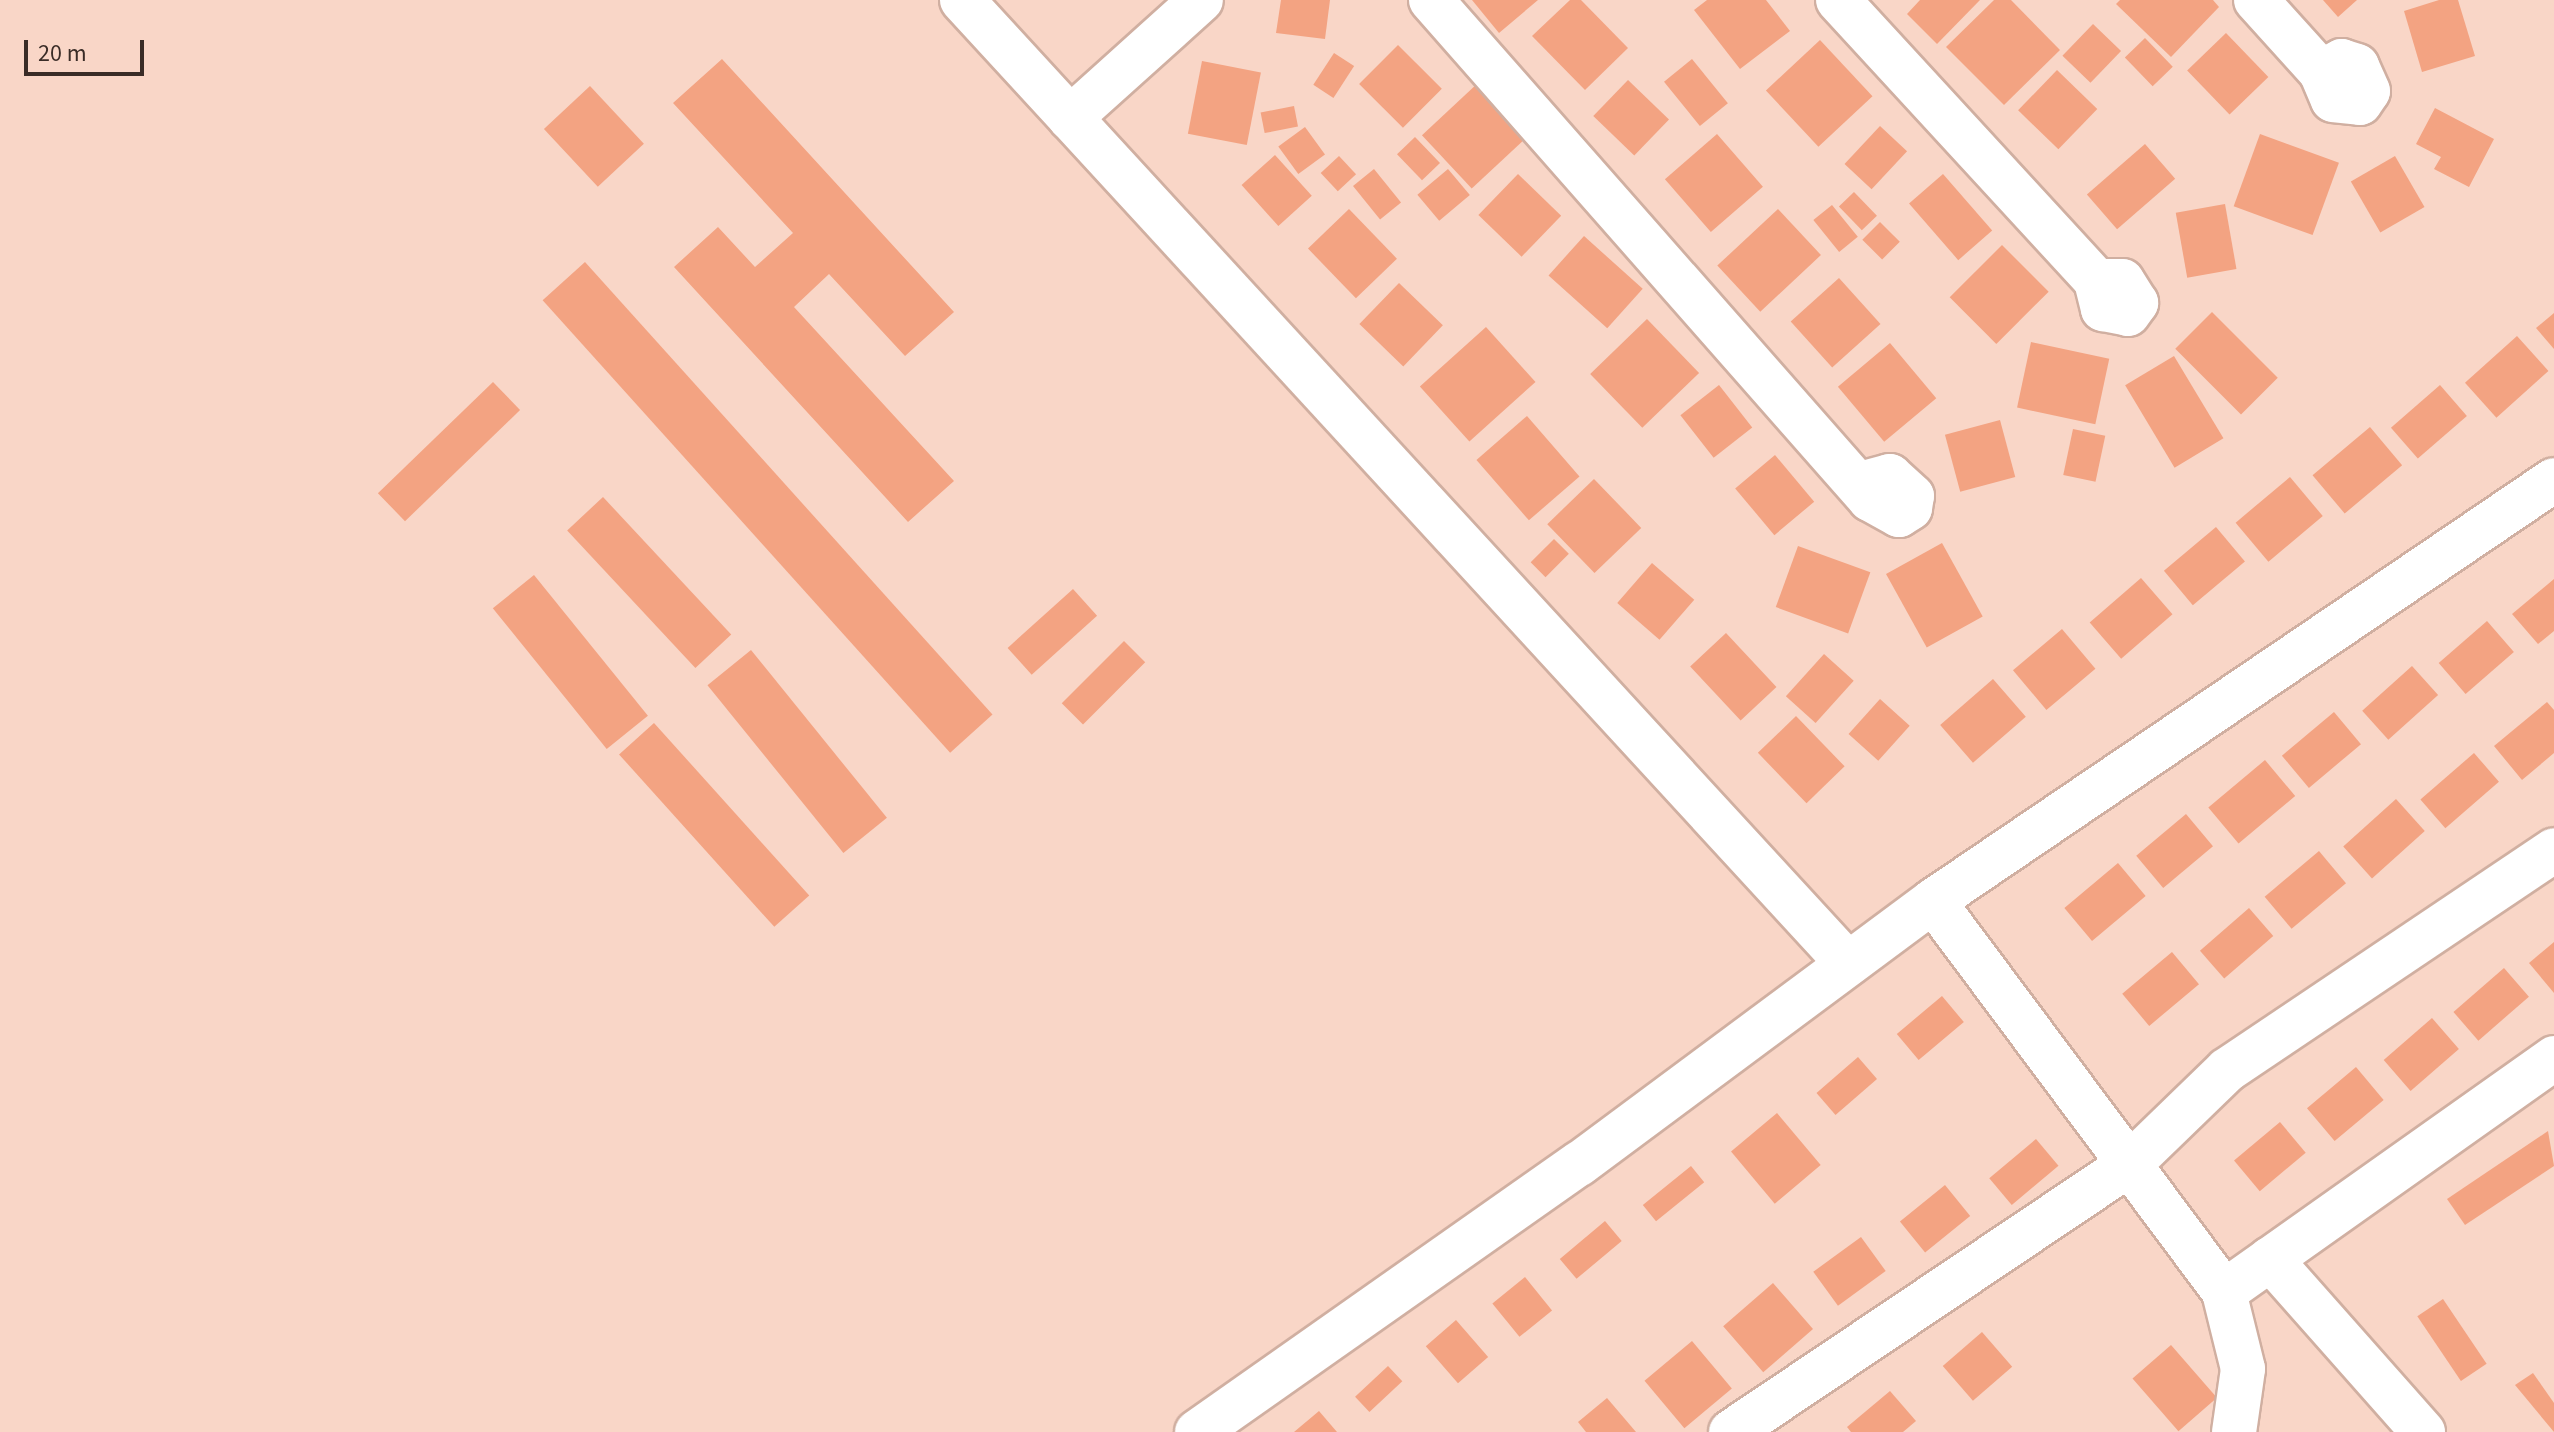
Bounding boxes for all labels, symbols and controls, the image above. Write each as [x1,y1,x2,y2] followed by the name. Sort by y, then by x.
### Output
[28,24,148,74] scale bar
[38,36,87,71] text: 20 m

